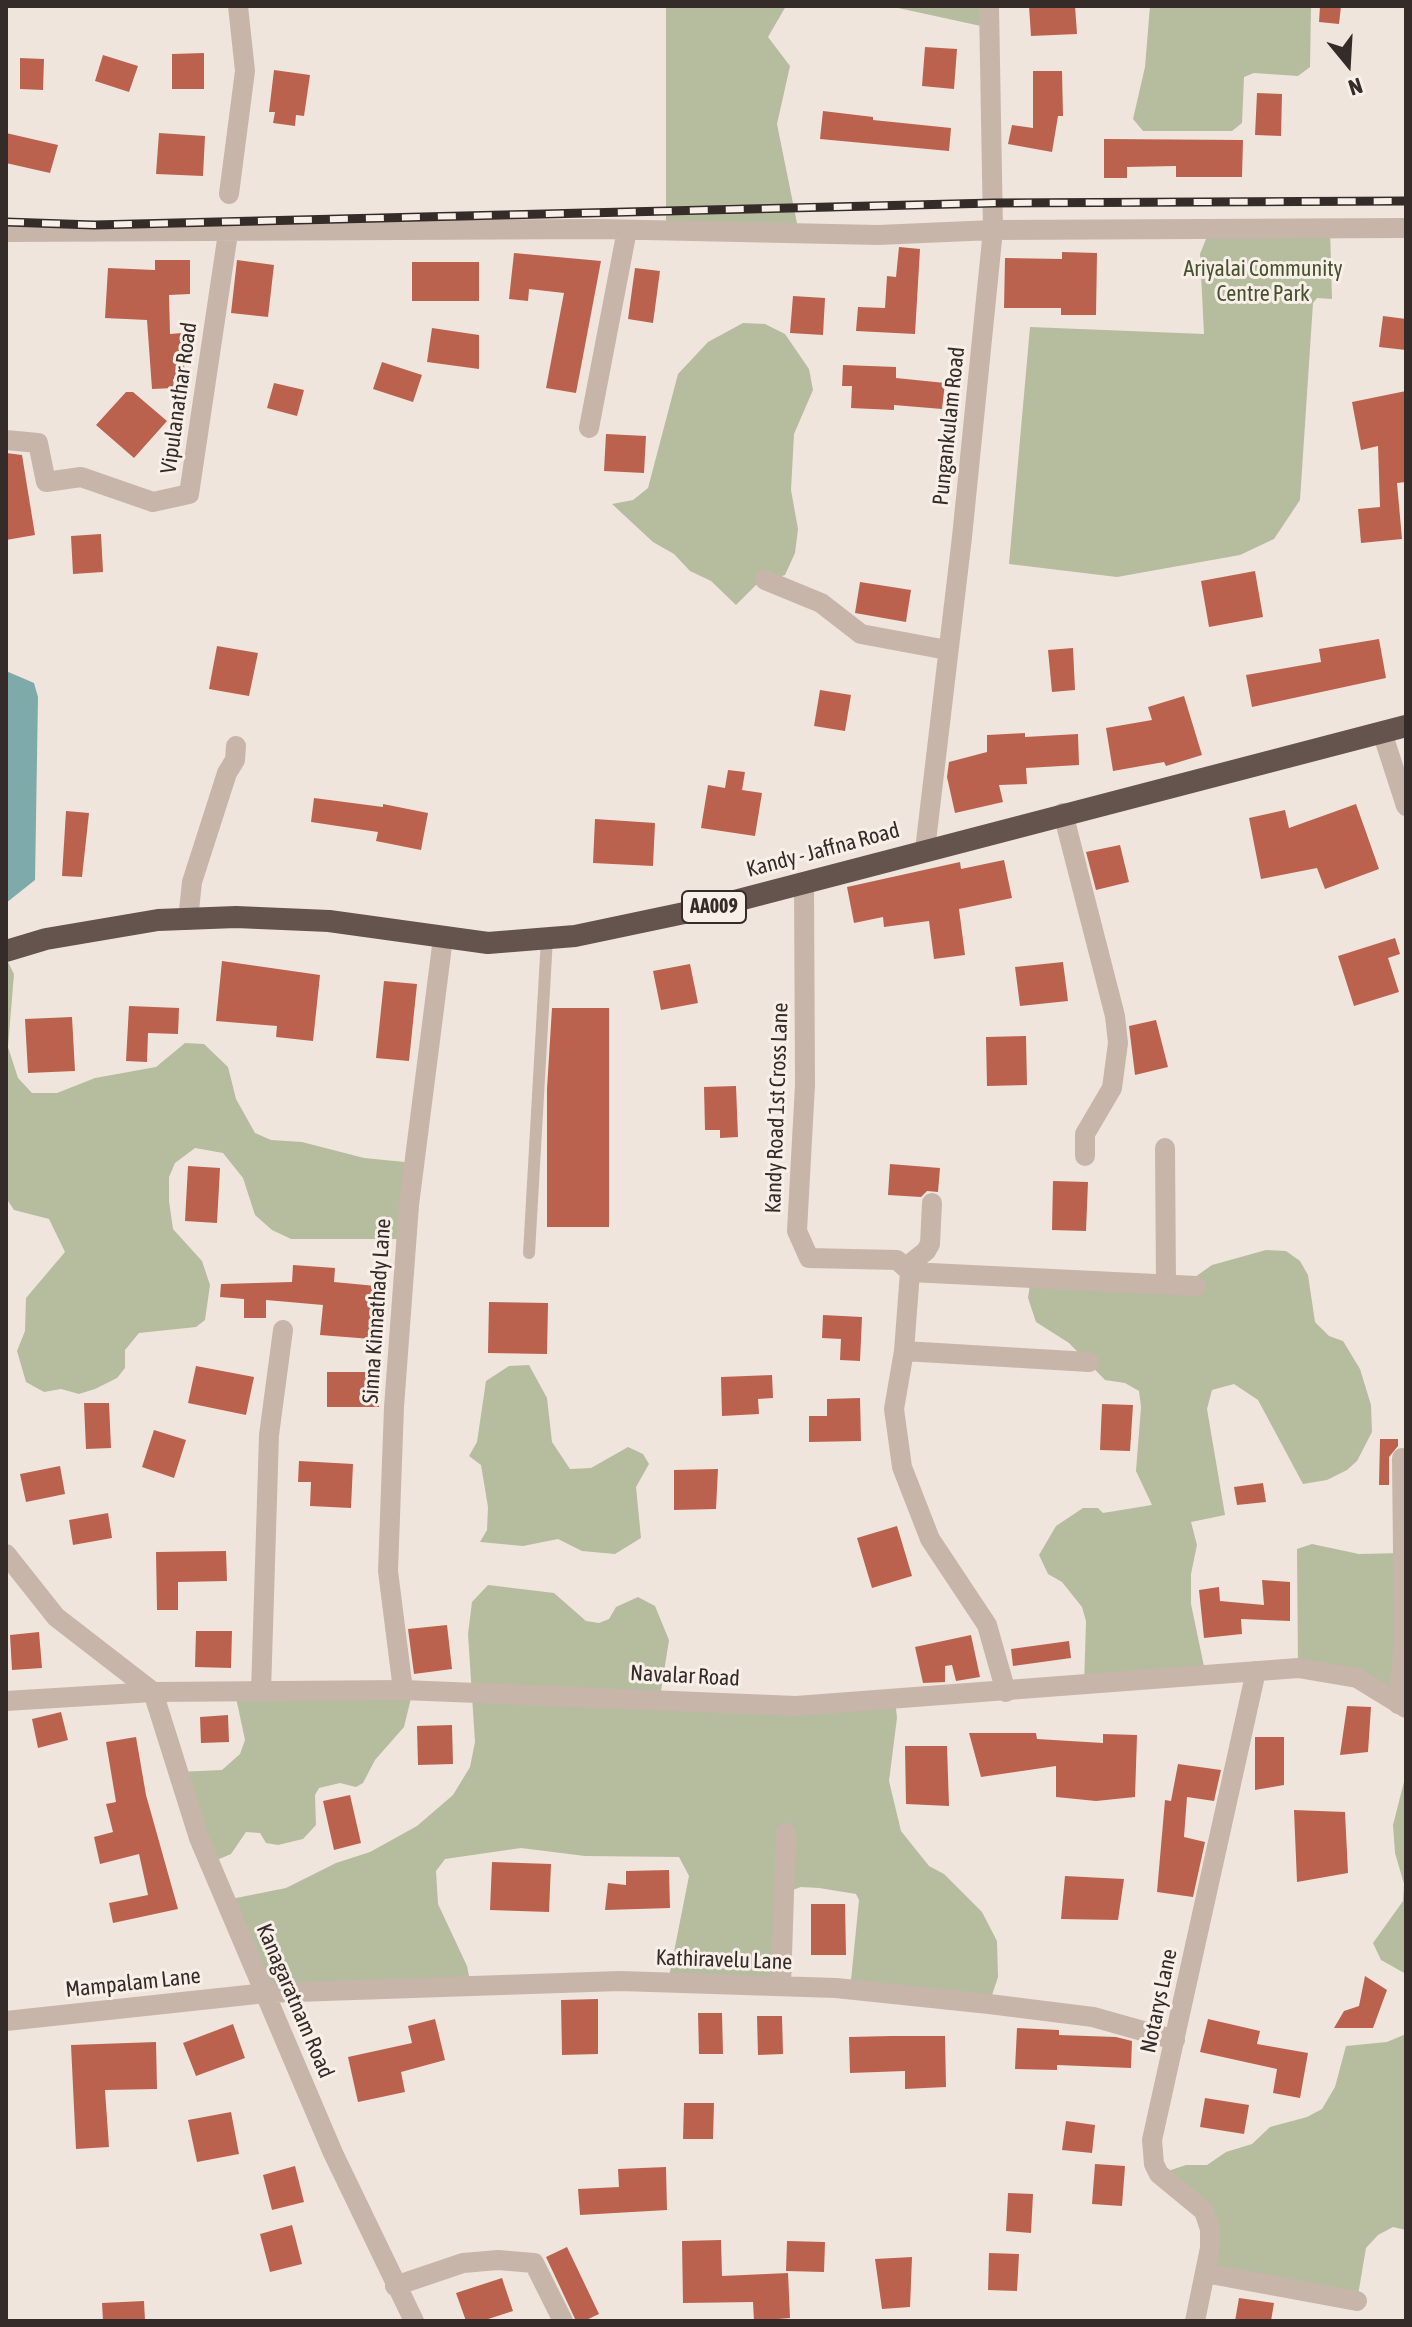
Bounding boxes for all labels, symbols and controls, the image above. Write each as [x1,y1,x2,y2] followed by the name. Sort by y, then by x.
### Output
[1308,24,1388,104] north arrow
[1345,72,1366,101] text: N
[1183,256,1343,308] park label: Ariyalai Community Centre Park
[155,321,203,475] street label: Vipulanathar Road
[928,345,970,507] street label: Pungankulam Road
[744,817,902,883] street label: Kandy - Jaffna Road
[682,891,746,923] road number: AA009
[760,1002,794,1214] street label: Kandy Road 1st Cross Lane
[357,1218,397,1404] street label: Sinna Kinnathady Lane
[629,1660,741,1692] street label: Navalar Road
[251,1920,339,2082] street label: Kanagaratnam Road
[655,1944,793,1976] street label: Kathiravelu Lane
[1135,1947,1183,2055] street label: Notarys Lane
[64,1963,202,2003] street label: Mampalam Lane

